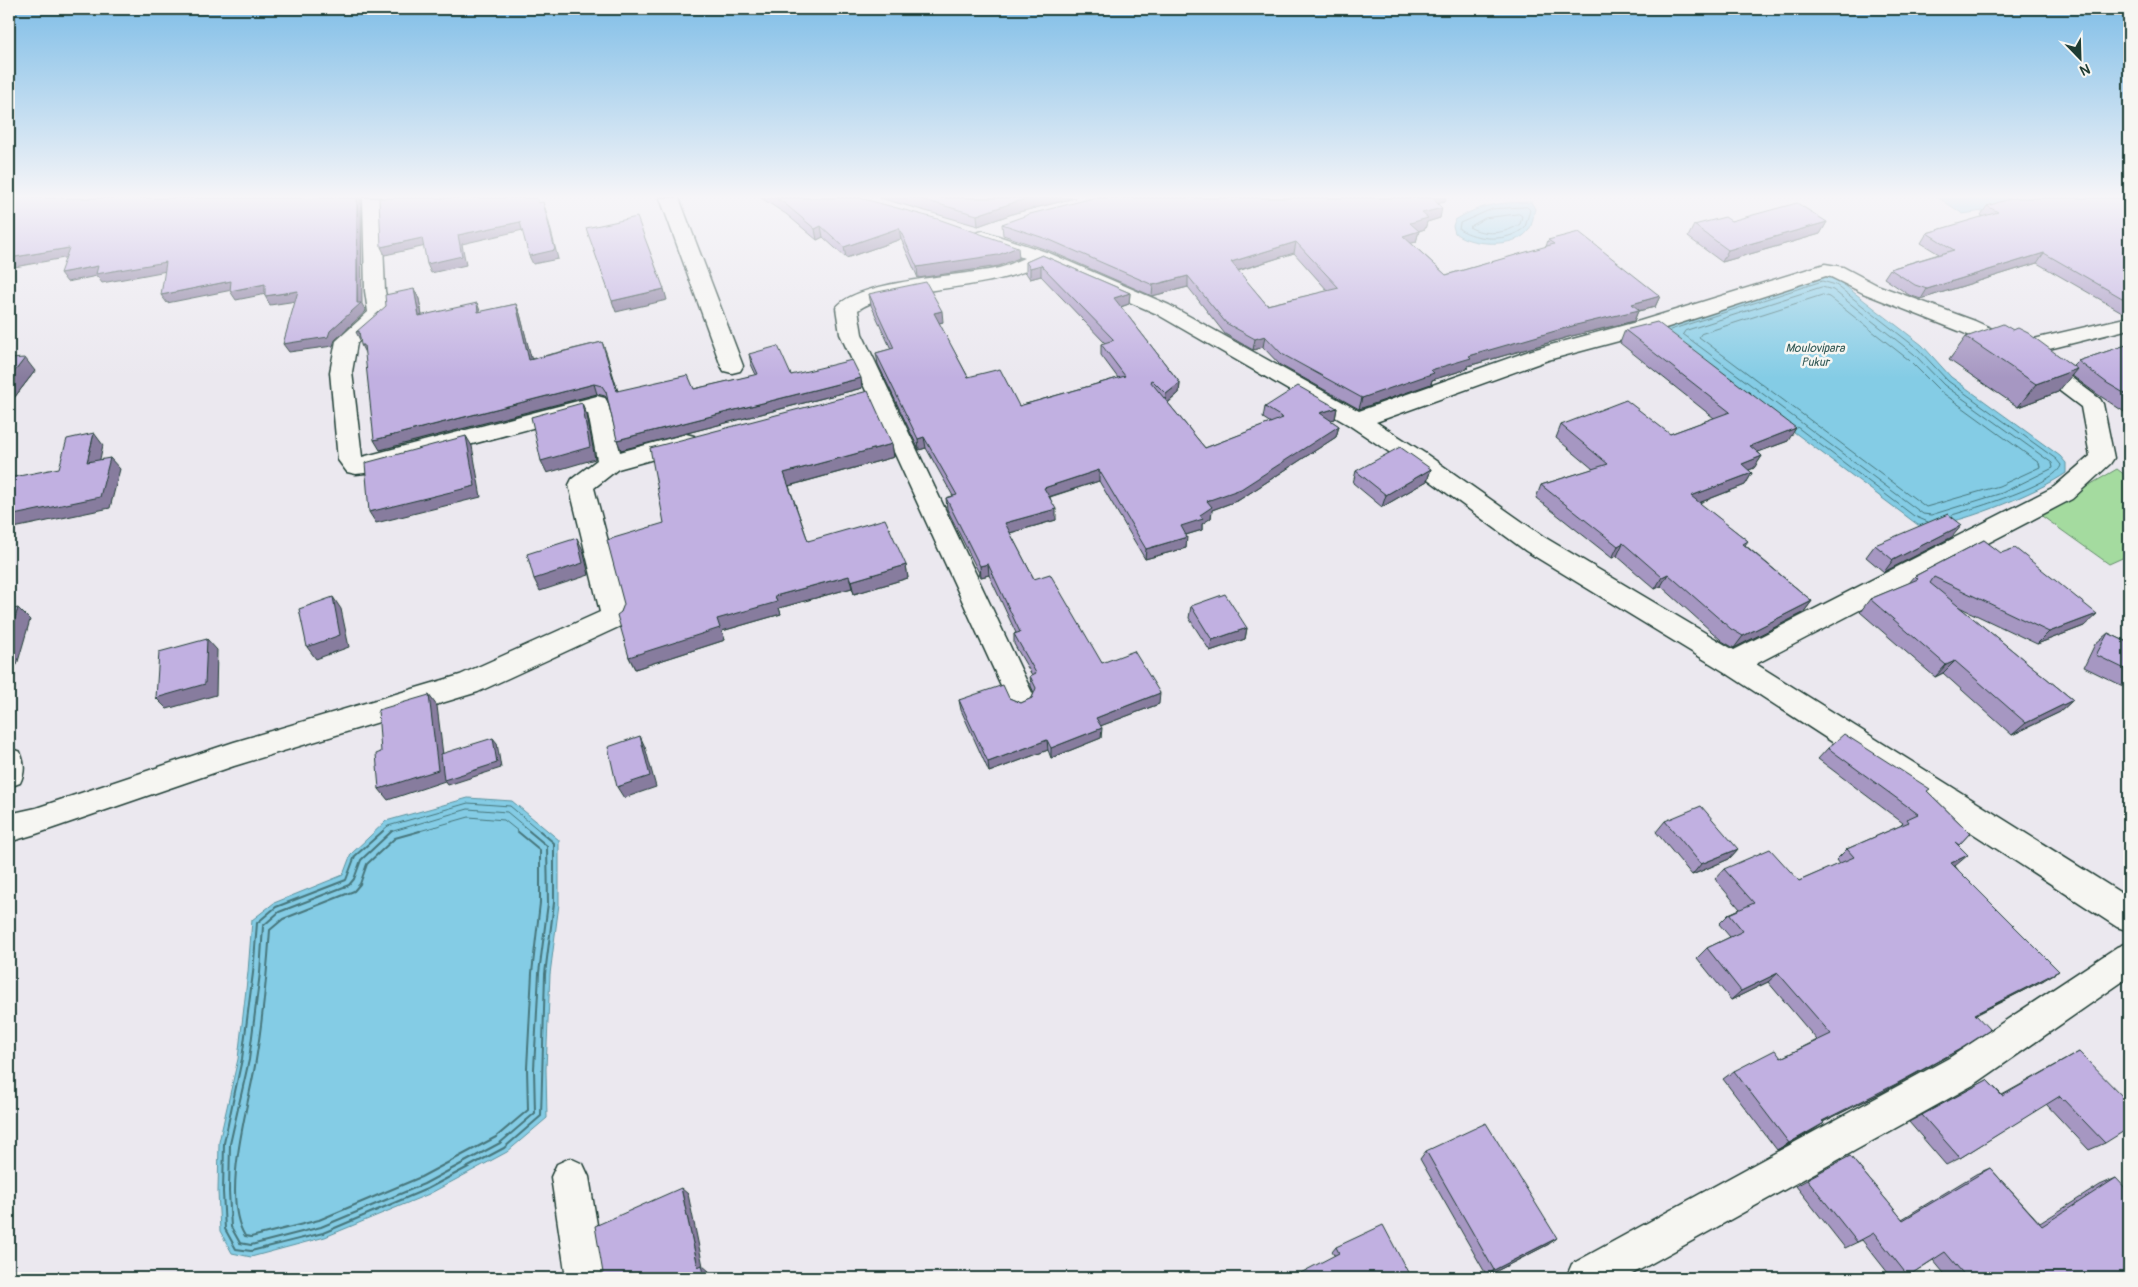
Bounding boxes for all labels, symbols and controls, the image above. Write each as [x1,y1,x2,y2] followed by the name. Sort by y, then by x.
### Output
[2056,32,2106,82] north arrow
[2077,60,2093,79] text: N
[1785,341,1846,370] water label: Moulovipara Pukur

